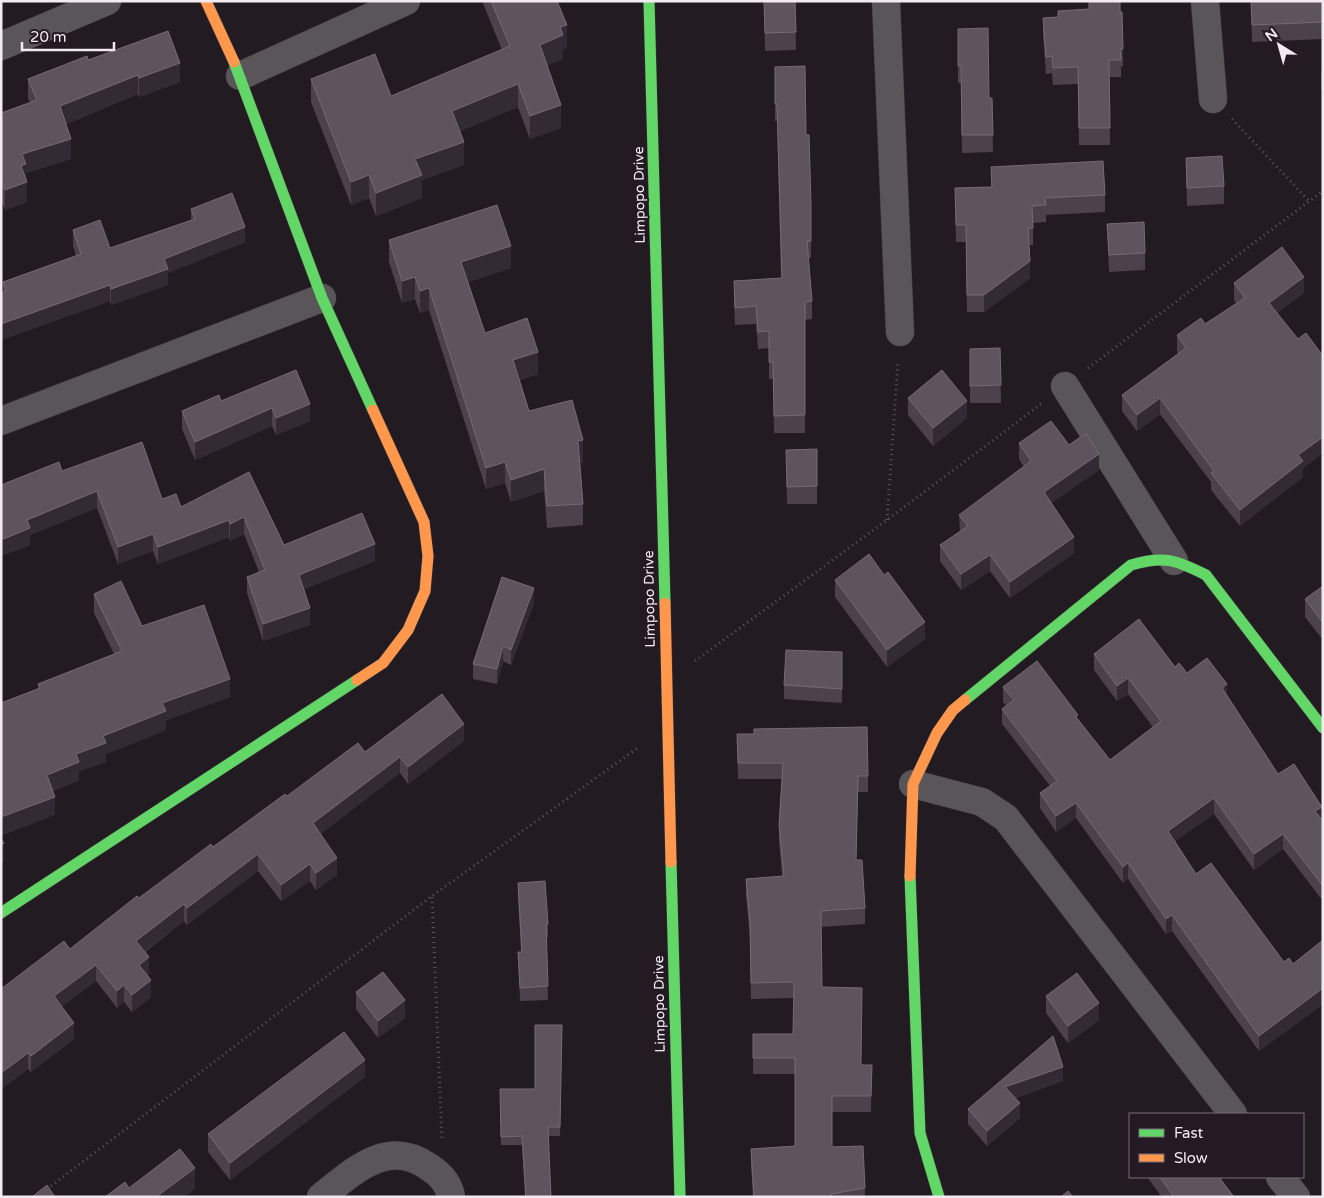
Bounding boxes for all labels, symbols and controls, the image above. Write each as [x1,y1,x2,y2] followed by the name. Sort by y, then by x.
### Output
[22,20,115,52] scale bar
[1254,20,1304,70] north arrow
[1262,25,1281,45] text: N
[30,28,67,46] text: 20 m
[630,146,649,244] street label: Limpopo Drive
[640,550,659,648] street label: Limpopo Drive
[650,955,669,1053] street label: Limpopo Drive
[1129,1113,1304,1178] legend
[1174,1124,1204,1142] text: Fast
[1174,1149,1208,1167] text: Slow

